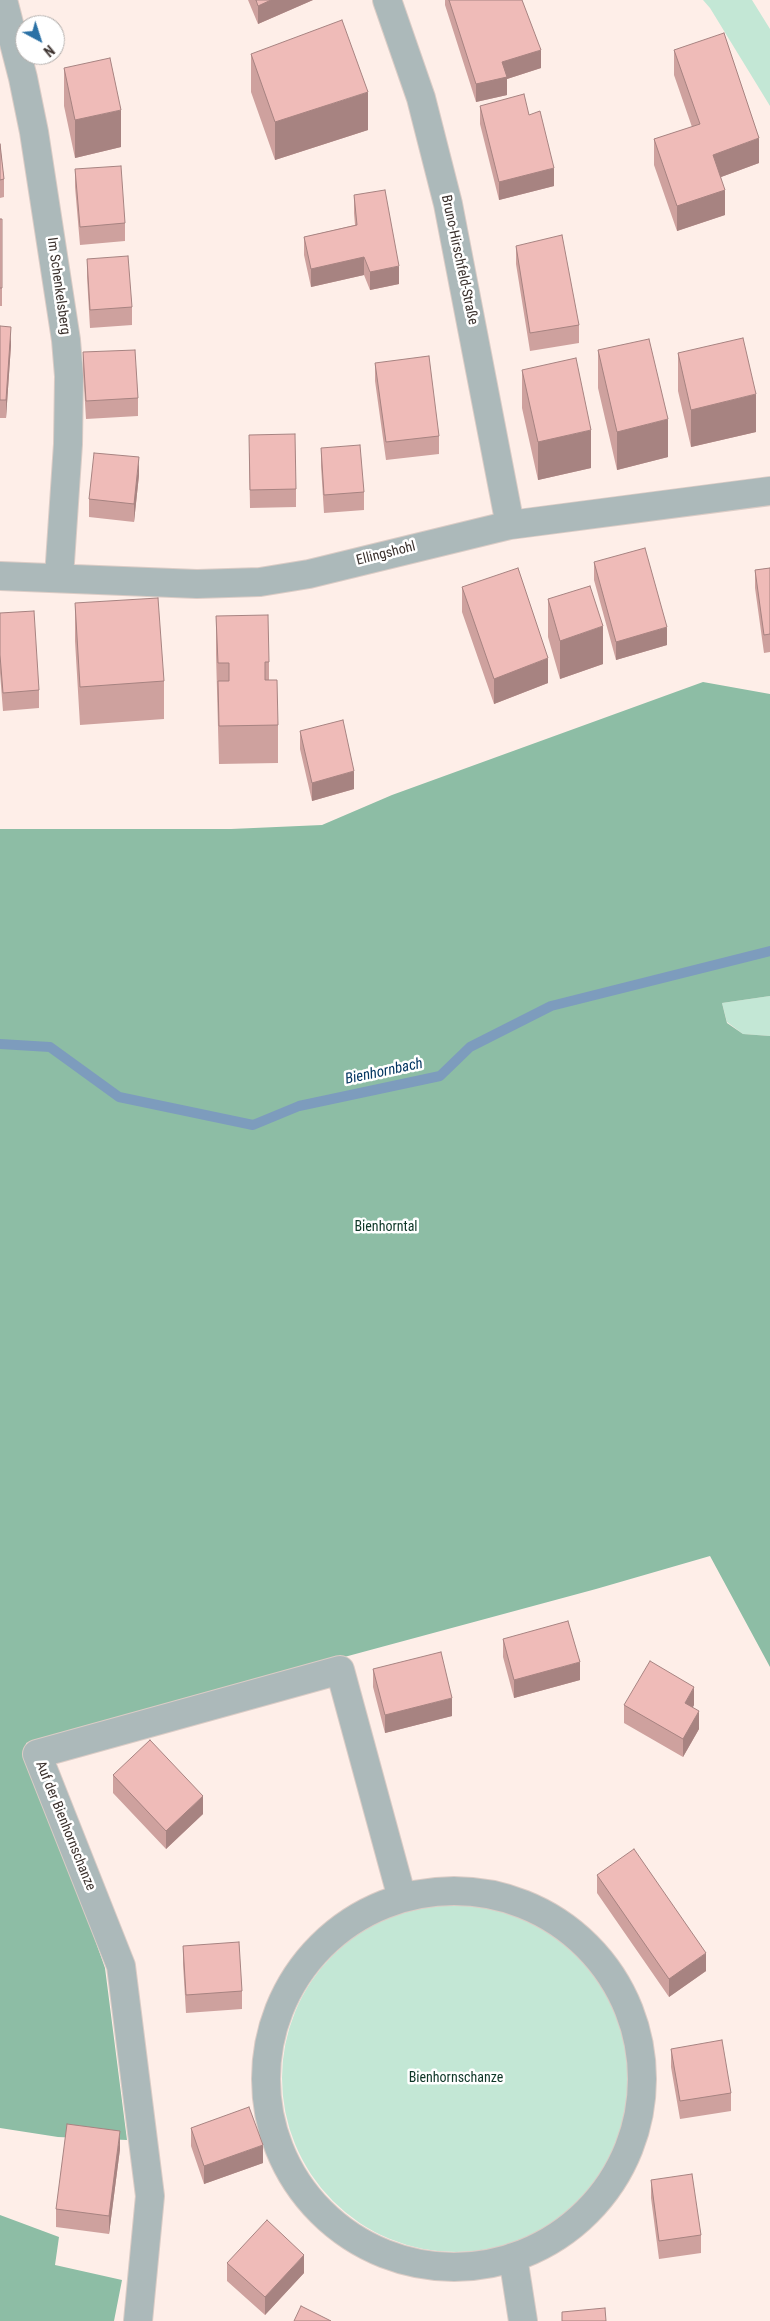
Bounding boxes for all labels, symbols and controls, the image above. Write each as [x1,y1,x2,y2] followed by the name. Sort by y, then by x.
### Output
[15,15,65,65] north arrow
[41,42,57,60] text: N
[437,194,481,326] street label: Bruno-Hirschfeld-Straße
[43,236,73,336] street label: Im Schenkelsberg
[355,539,417,569] street label: Ellingshohl
[344,1055,424,1089] water label: Bienhornbach
[354,1219,418,1235] park label: Bienhorntal
[31,1759,99,1893] street label: Auf der Bienhornschanze
[409,2070,503,2086] park label: Bienhornschanze

